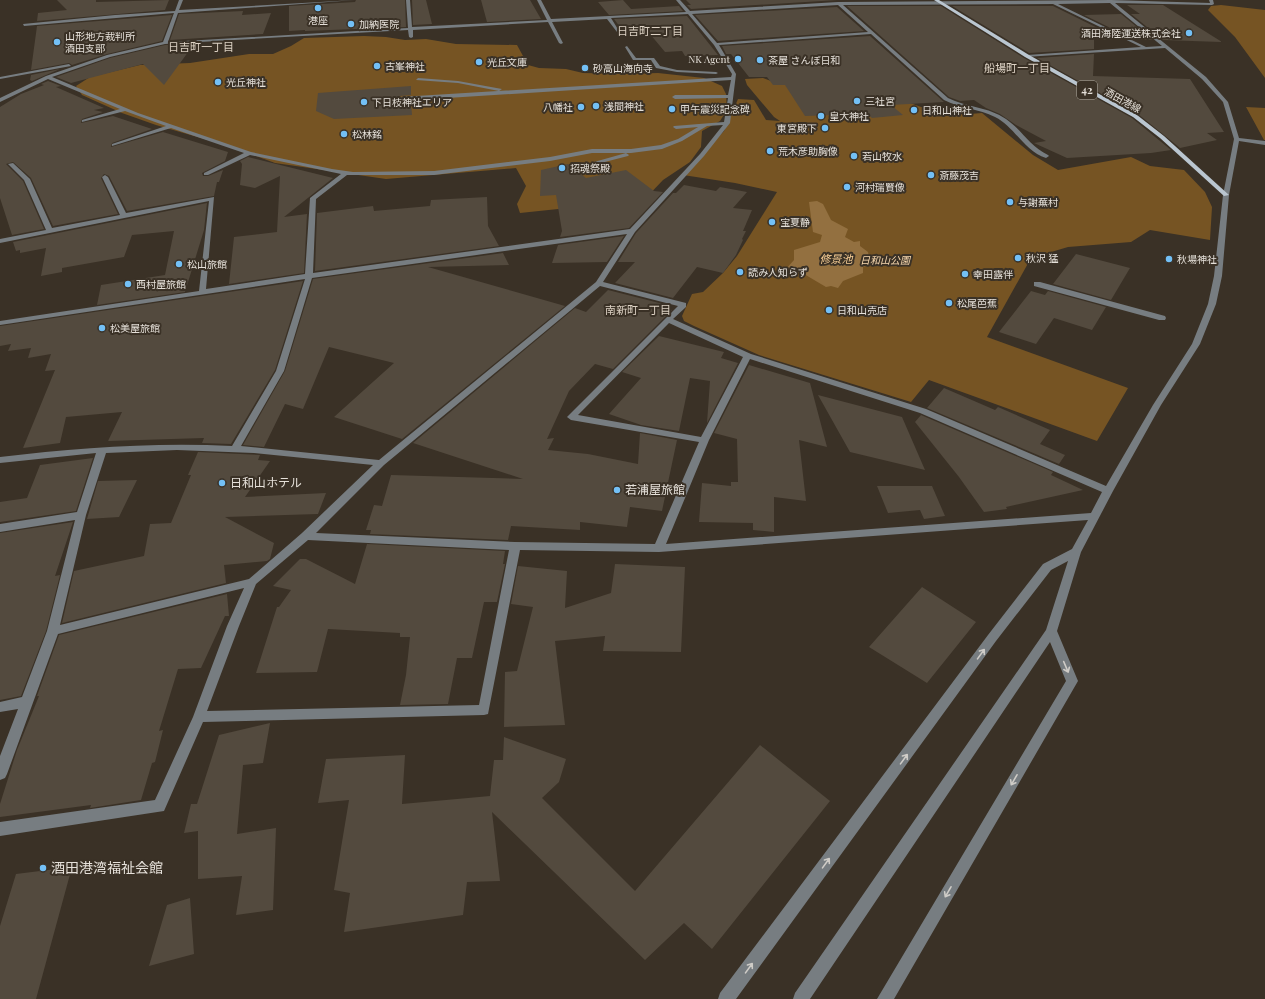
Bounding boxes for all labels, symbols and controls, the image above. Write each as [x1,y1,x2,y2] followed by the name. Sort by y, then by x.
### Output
[313,3,323,13] marker: 港座
[308,13,328,27] place label: 港座
[359,17,399,31] place label: 加納医院
[346,19,356,29] marker: 加納医院
[617,23,683,38] district label: 日吉町二丁目
[1081,26,1181,40] place label: 酒田海陸運送株式会社
[1184,28,1194,38] marker: 酒田海陸運送株式会社
[65,29,135,55] place label: 山形地方裁判所 酒田支部
[52,37,62,47] marker: 山形地方裁判所 酒田支部
[168,39,234,54] district label: 日吉町一丁目
[688,52,730,66] place label: NK Agent
[768,53,841,67] place label: 茶屋 さんぽ日和
[733,54,743,64] marker: NK Agent
[487,55,527,69] place label: 光丘文庫
[755,55,765,65] marker: 茶屋 さんぽ日和
[474,57,484,67] marker: 光丘文庫
[385,59,425,73] place label: 古峯神社
[984,60,1050,75] district label: 船場町一丁目
[372,61,382,71] marker: 古峯神社
[593,61,653,75] place label: 砂高山海向寺
[580,63,590,73] marker: 砂高山海向寺
[226,75,266,89] place label: 光丘神社
[213,77,223,87] marker: 光丘神社
[1077,81,1097,99] road number: 42
[1102,84,1144,116] street label: 酒田港線
[865,94,895,108] place label: 三社宮
[372,95,452,109] place label: 下日枝神社エリア
[852,96,862,106] marker: 三社宮
[359,97,369,107] marker: 下日枝神社エリア
[604,99,644,113] place label: 浅間神社
[543,100,573,114] place label: 八幡社
[591,101,601,111] marker: 浅間神社
[576,102,586,112] marker: 八幡社
[680,102,750,116] place label: 甲午震災記念碑
[922,103,972,117] place label: 日和山神社
[667,104,677,114] marker: 甲午震災記念碑
[909,105,919,115] marker: 日和山神社
[829,109,869,123] place label: 皇大神社
[816,111,826,121] marker: 皇大神社
[777,121,817,135] place label: 東宮殿下
[820,123,830,133] marker: 東宮殿下
[352,127,382,141] place label: 松林銘
[339,129,349,139] marker: 松林銘
[778,144,838,158] place label: 荒木彦助胸像
[765,146,775,156] marker: 荒木彦助胸像
[862,149,902,163] place label: 若山牧水
[849,151,859,161] marker: 若山牧水
[570,161,610,175] place label: 招魂祭殿
[557,163,567,173] marker: 招魂祭殿
[939,168,979,182] place label: 斎藤茂吉
[926,170,936,180] marker: 斎藤茂吉
[855,180,905,194] place label: 河村瑞賢像
[842,182,852,192] marker: 河村瑞賢像
[1018,195,1058,209] place label: 与謝蕪村
[1005,197,1015,207] marker: 与謝蕪村
[780,215,810,229] place label: 宝夏静
[767,217,777,227] marker: 宝夏静
[820,251,853,266] water label: 修景池
[1026,251,1059,265] place label: 秋沢 猛
[1177,252,1217,266] place label: 秋場神社
[860,253,912,267] park label: 日和山公園
[1013,253,1023,263] marker: 秋沢 猛
[1164,254,1174,264] marker: 秋場神社
[187,257,227,271] place label: 松山旅館
[174,259,184,269] marker: 松山旅館
[748,265,808,279] place label: 読み人知らず
[735,267,745,277] marker: 読み人知らず
[973,267,1013,281] place label: 幸田露伴
[960,269,970,279] marker: 幸田露伴
[136,277,186,291] place label: 西村屋旅館
[123,279,133,289] marker: 西村屋旅館
[957,296,997,310] place label: 松尾芭蕉
[944,298,954,308] marker: 松尾芭蕉
[605,302,671,317] district label: 南新町一丁目
[837,303,887,317] place label: 日和山売店
[824,305,834,315] marker: 日和山売店
[110,321,160,335] place label: 松美屋旅館
[97,323,107,333] marker: 松美屋旅館
[230,474,302,490] place label: 日和山ホテル
[217,478,227,488] marker: 日和山ホテル
[625,481,685,497] place label: 若浦屋旅館
[612,485,622,495] marker: 若浦屋旅館
[977,649,985,660] one-way arrow
[1063,661,1070,673] one-way arrow
[899,753,908,764] one-way arrow
[1009,774,1017,786] one-way arrow
[51,858,163,877] place label: 酒田港湾福祉会館
[822,858,830,869] one-way arrow
[38,863,48,873] marker: 酒田港湾福祉会館
[943,886,951,898] one-way arrow
[745,962,753,973] one-way arrow

